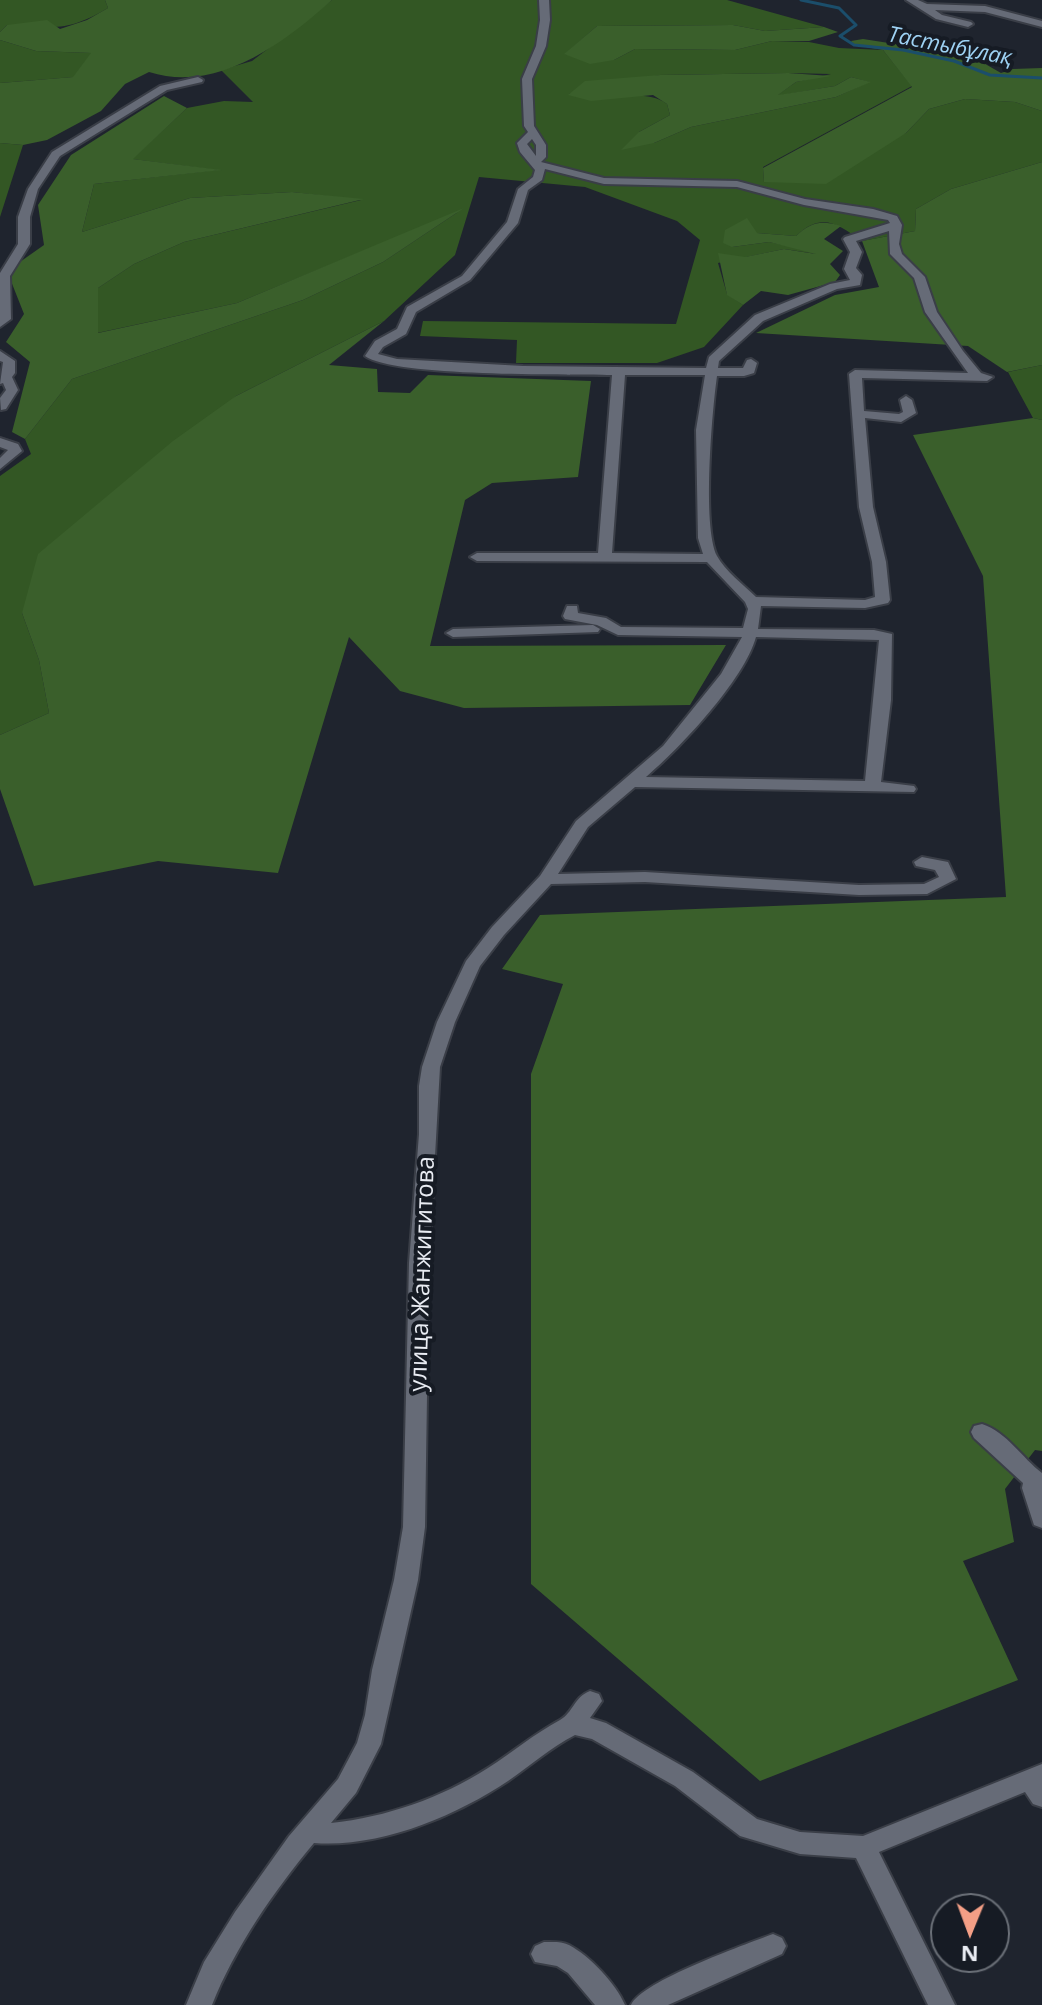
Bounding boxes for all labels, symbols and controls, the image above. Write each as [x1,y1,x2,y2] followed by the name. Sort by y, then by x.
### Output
[886,22,1014,72] water label: Тастыбұлақ
[404,1156,442,1392] street label: улица Жанжигитова
[930,1893,1010,1973] north arrow
[960,1940,979,1970] text: N

